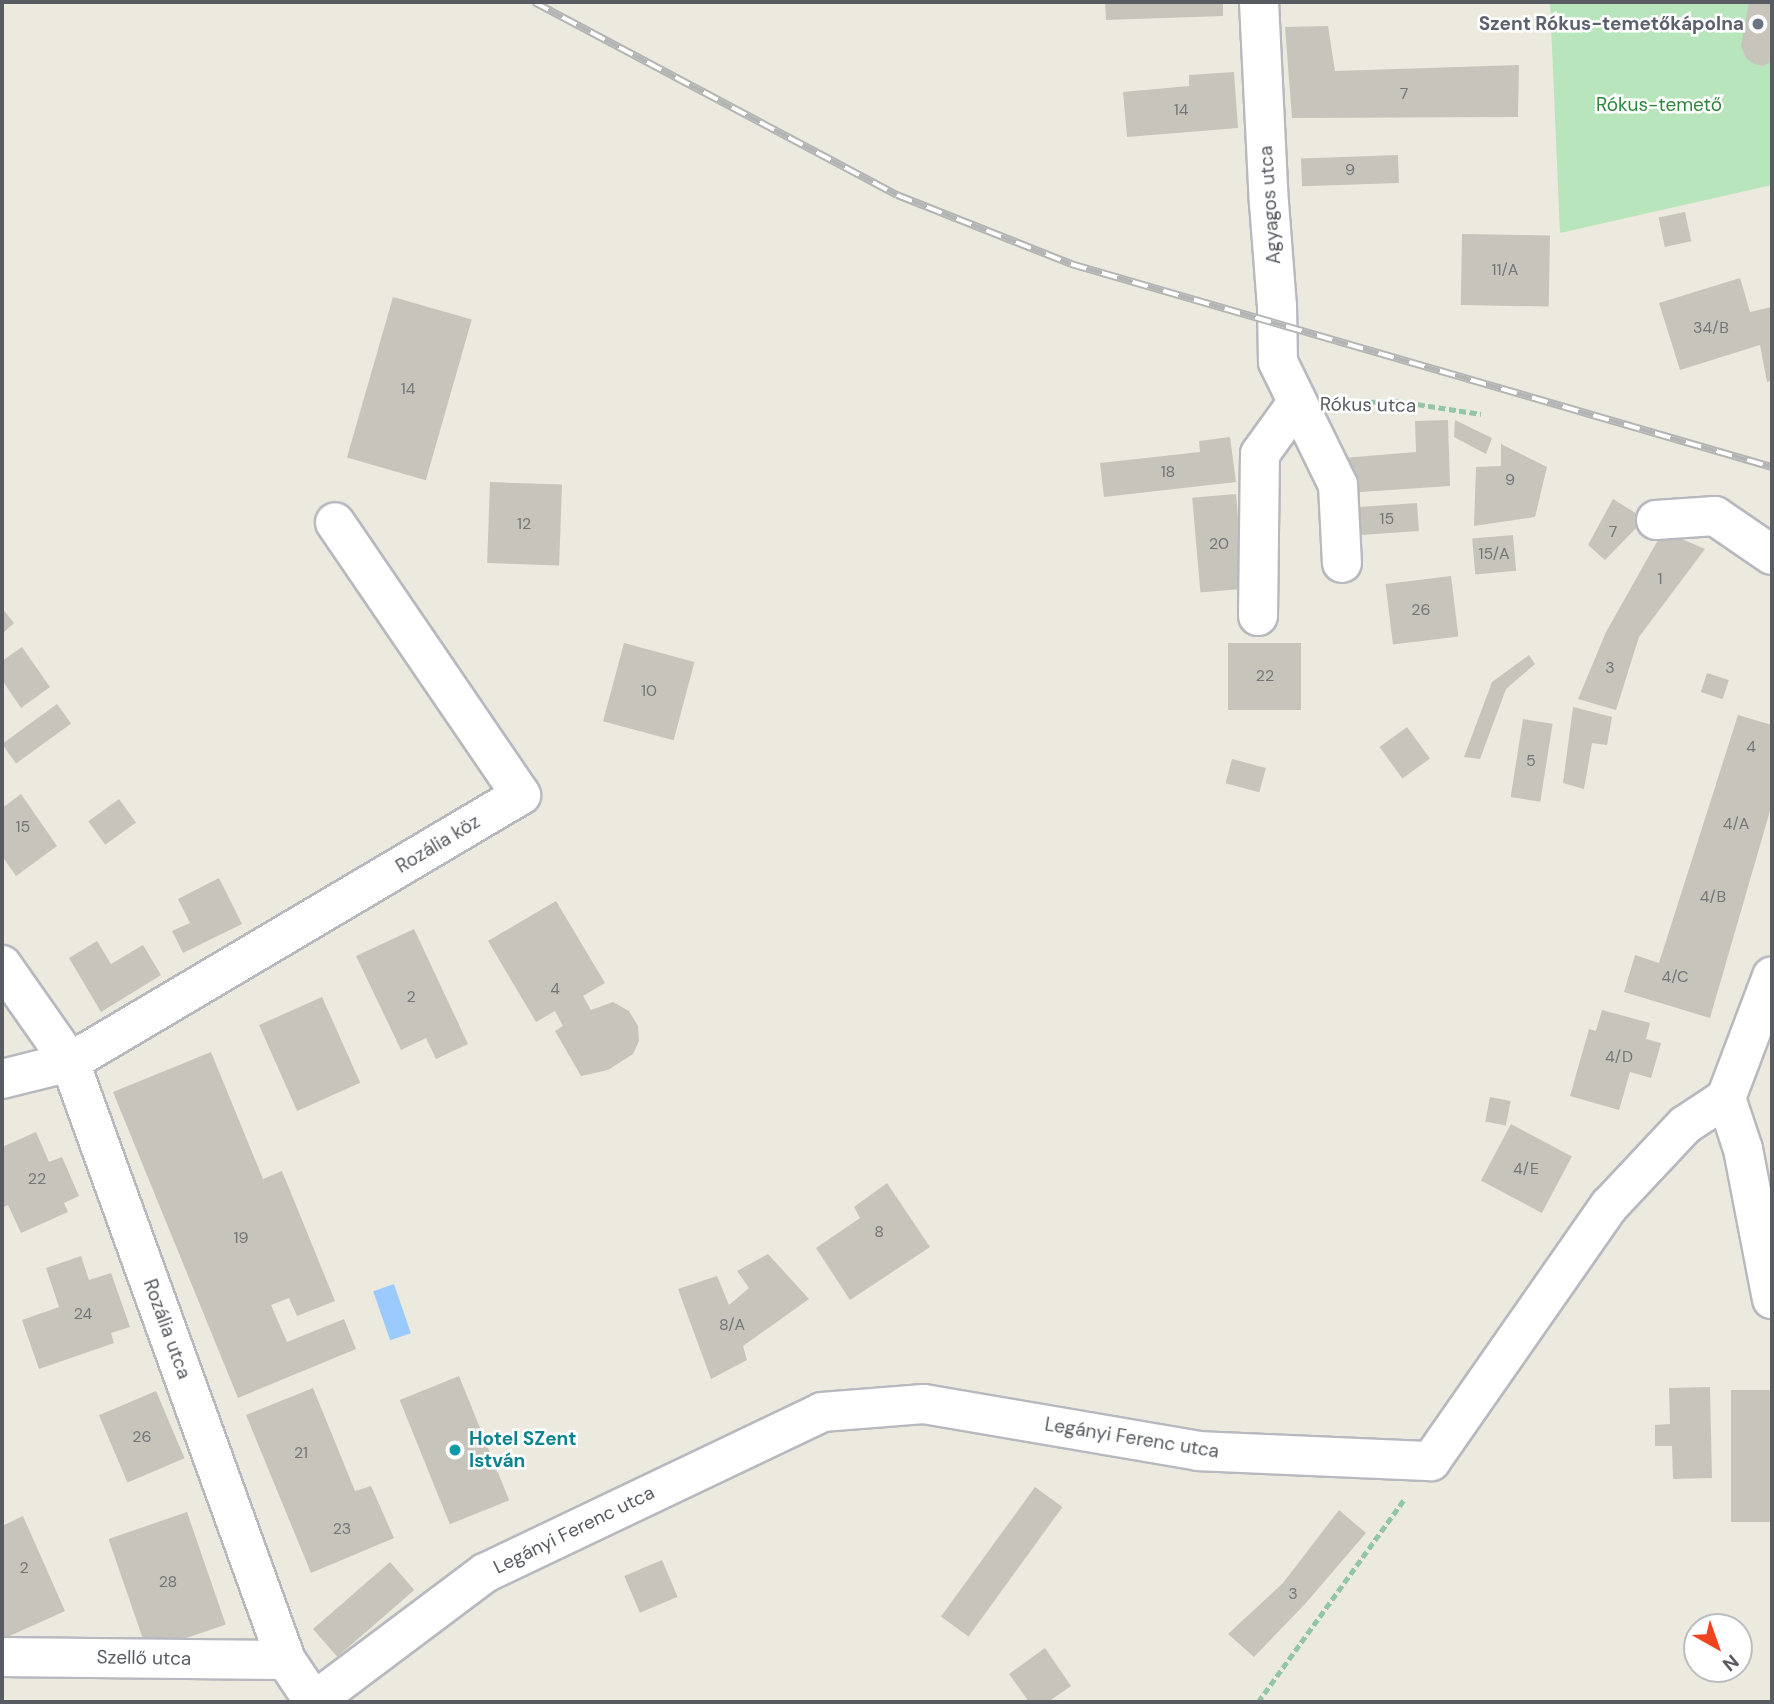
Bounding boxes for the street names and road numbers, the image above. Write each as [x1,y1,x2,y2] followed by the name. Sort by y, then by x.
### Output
[1254,145,1286,265] street label: Agyagos utca
[1320,393,1416,417] street label: Rókus utca
[392,810,484,878] street label: Rozália köz
[138,1276,196,1382] street label: Rozália utca
[1043,1413,1221,1463] street label: Legányi Ferenc utca
[490,1481,658,1579] street label: Legányi Ferenc utca
[97,1646,191,1670] street label: Szellő utca

